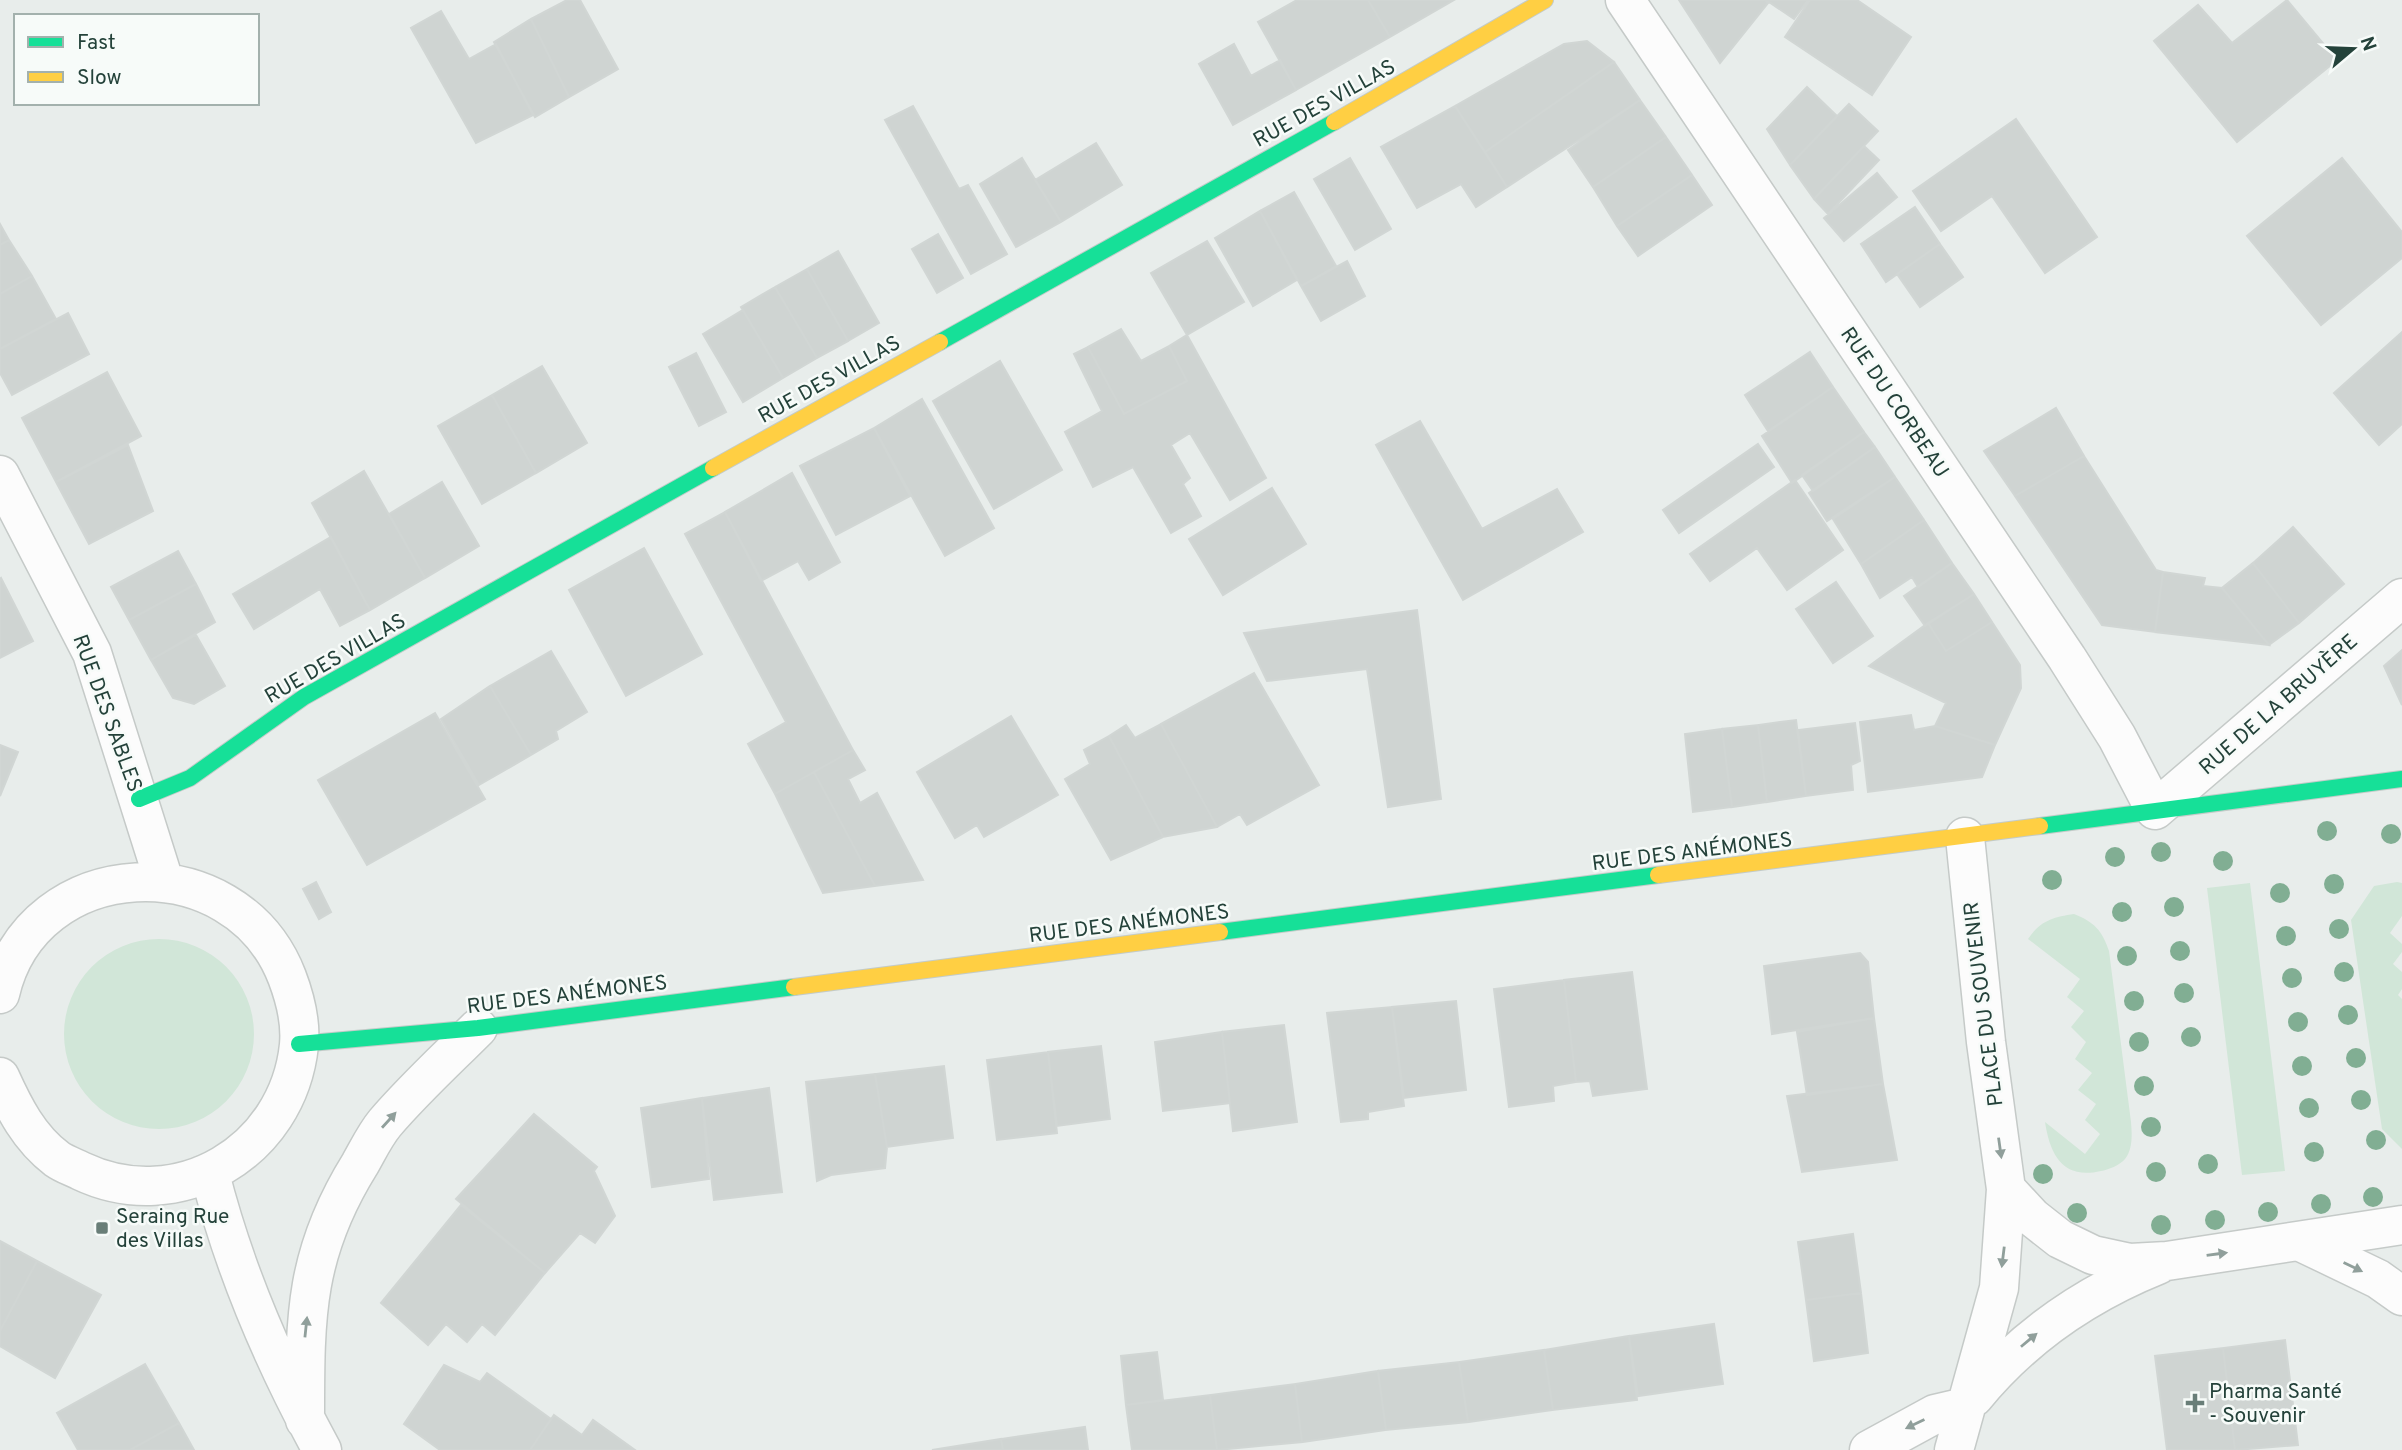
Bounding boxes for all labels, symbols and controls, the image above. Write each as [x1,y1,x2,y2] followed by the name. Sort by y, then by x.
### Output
[14,14,259,105] legend
[2318,14,2388,84] north arrow
[77,30,116,57] text: Fast
[2354,34,2381,54] text: N
[1249,54,1401,155] street label: RUE DES VILLAS
[77,65,122,92] text: Slow
[1833,322,1954,483] street label: RUE DU CORBEAU
[754,330,906,431] street label: RUE DES VILLAS
[260,608,411,711] street label: RUE DES VILLAS
[2193,628,2364,782] street label: RUE DE LA BRUYÈRE
[66,631,148,796] street label: RUE DES SABLES
[1590,826,1794,878] street label: RUE DES ANÉMONES
[1027,898,1231,950] street label: RUE DES ANÉMONES
[1959,900,2010,1108] street label: PLACE DU SOUVENIR
[465,969,669,1021] street label: RUE DES ANÉMONES
[381,1111,397,1129] one-way arrow
[1995,1138,2006,1160] one-way arrow
[116,1204,229,1255] place label: Seraing Rue des Villas
[94,1220,110,1236] marker: Seraing Rue des Villas
[1997,1246,2008,1268] one-way arrow
[2206,1248,2228,1259] one-way arrow
[2343,1261,2363,1272] one-way arrow
[301,1316,312,1338] one-way arrow
[2021,1333,2038,1348] one-way arrow
[2209,1379,2342,1430] place label: Pharma Santé - Souvenir
[2187,1395,2203,1411] marker: Pharma Santé - Souvenir
[1905,1418,1925,1429] one-way arrow

